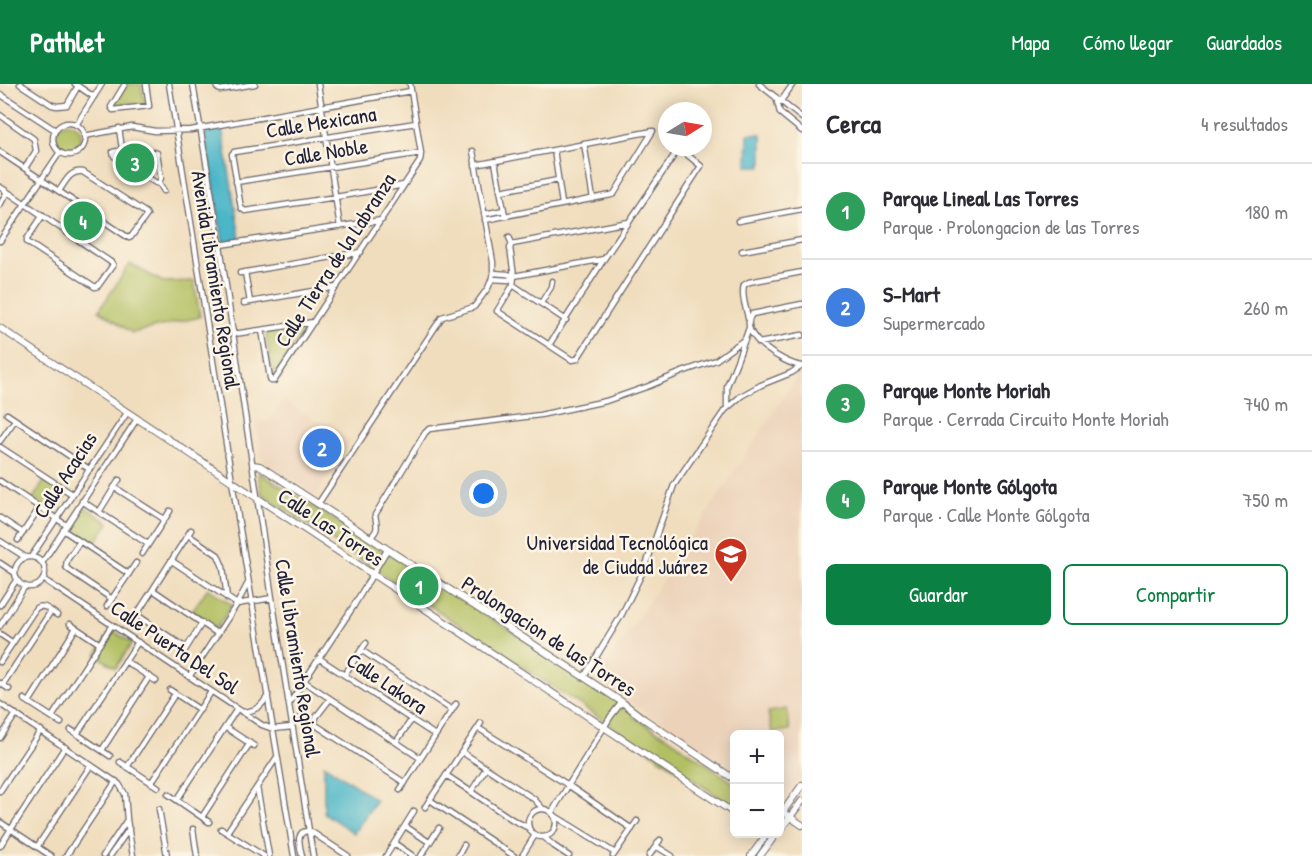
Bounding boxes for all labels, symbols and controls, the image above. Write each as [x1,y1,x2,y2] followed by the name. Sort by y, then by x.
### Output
[30,23,104,61] text: Pathlet
[1011,28,1049,57] text: Mapa
[1082,28,1173,57] text: Cómo llegar
[1206,28,1282,57] text: Guardados
[264,99,378,145] street label: Calle Mexicana
[658,102,712,156] north arrow
[826,106,881,141] text: Cerca
[1201,110,1288,137] text: 4 resultados
[282,131,370,173] street label: Calle Noble
[116,140,154,185] pin: 3
[268,167,402,353] street label: Calle Tierra de la Labranza
[184,169,248,392] street label: Avenida Libramiento Regional
[883,183,1079,213] text: Parque Lineal Las Torres
[64,198,103,244] pin: 4
[842,198,849,225] text: 1
[1245,198,1288,225] text: 180 m
[883,213,1139,240] text: Parque · Prolongacion de las Torres
[883,279,940,309] text: S-Mart
[841,294,850,321] text: 2
[1244,294,1288,321] text: 260 m
[883,309,985,336] text: Supermercado
[883,375,1050,405] text: Parque Monte Moriah
[841,390,850,417] text: 3
[1243,390,1288,417] text: 740 m
[883,405,1169,432] text: Parque · Cerrada Circuito Monte Moriah
[26,426,104,524] street label: Calle Acacias
[302,426,342,470] pin: 2
[883,471,1057,501] text: Parque Monte Gólgota
[469,479,498,508] your location
[272,481,390,573] street label: Calle Las Torres
[842,486,849,513] text: 4
[1242,486,1288,513] text: 750 m
[883,501,1090,528] text: Parque · Calle Monte Gólgota
[526,528,708,581] place label: Universidad Tecnológica de Ciudad Juárez
[713,536,749,583] school or university icon: Universidad Tecnológica de Ciudad Juárez
[268,557,328,760] street label: Calle Libramiento Regional
[400,564,438,608] pin: 1
[826,564,1051,625] button: Guardar
[1063,564,1288,625] button: Compartir
[456,569,642,703] street label: Prolongacion de las Torres
[105,593,245,701] street label: Calle Puerta Del Sol
[341,645,433,721] street label: Calle Lakora
[730,730,784,838] map controls
[730,730,784,784] button: +
[730,784,784,838] button: −

